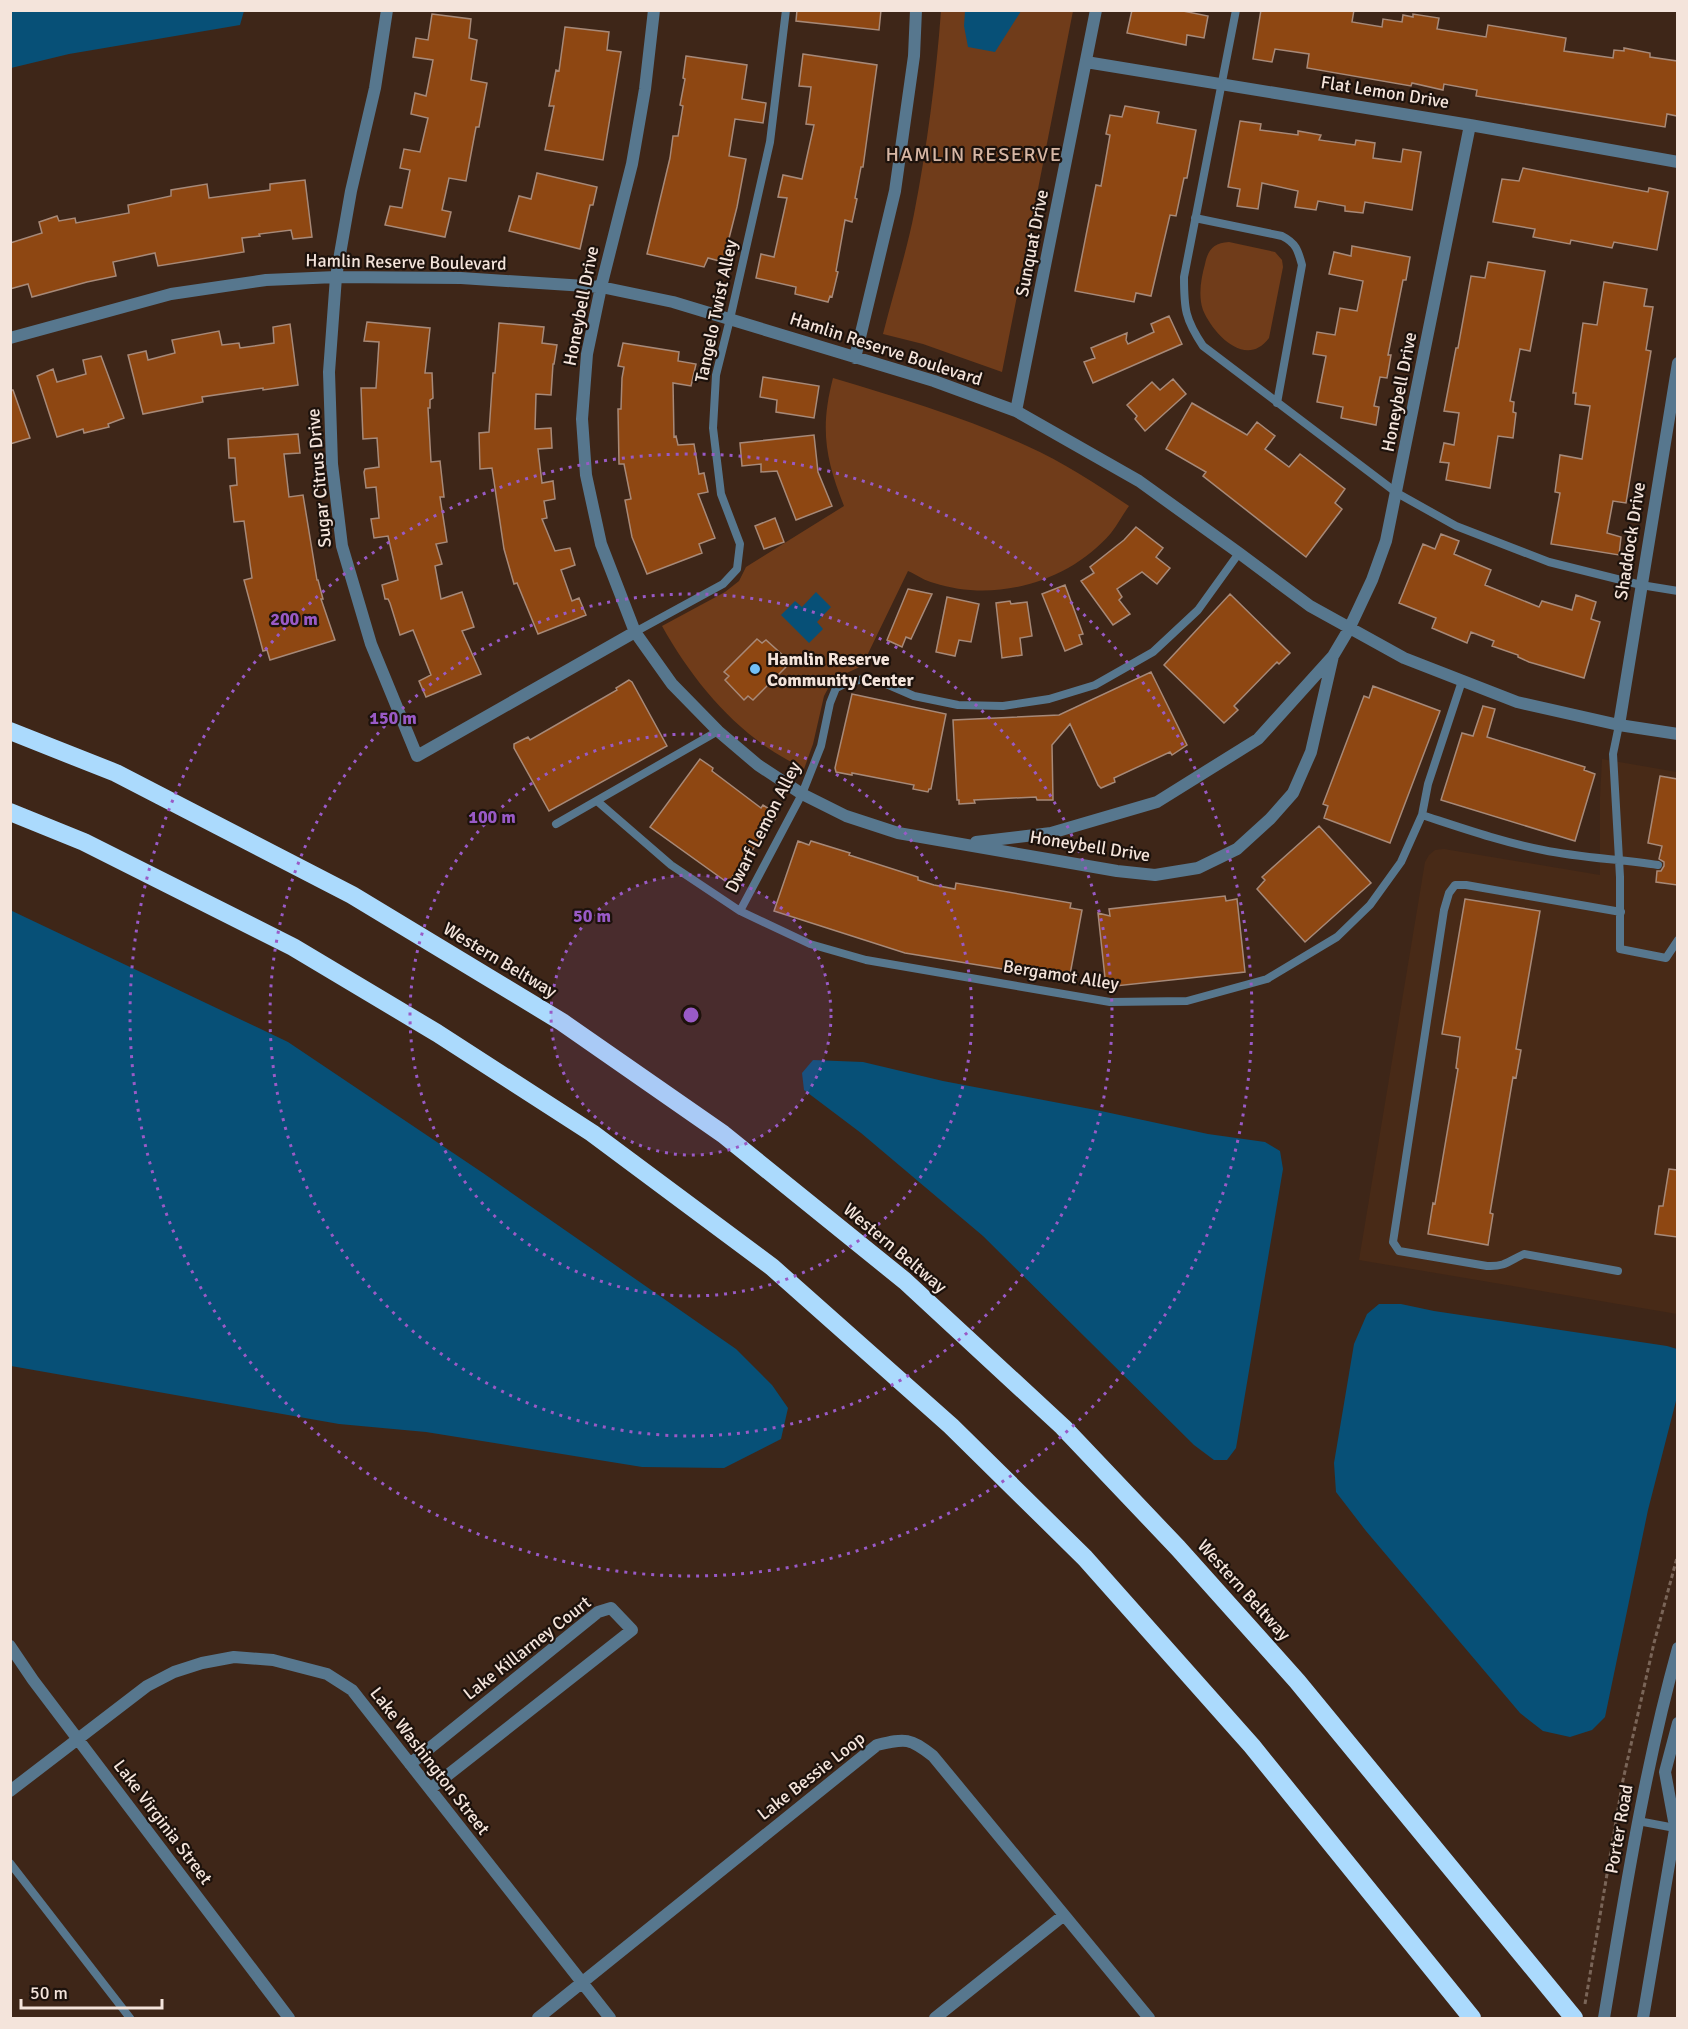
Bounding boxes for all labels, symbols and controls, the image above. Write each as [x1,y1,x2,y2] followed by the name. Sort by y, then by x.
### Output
[1319,71,1451,113] street label: Flat Lemon Drive
[885,142,1063,167] district label: HAMLIN RESERVE
[1011,188,1053,298] street label: Sunquat Drive
[690,237,742,384] street label: Tangelo Twist Alley
[559,244,603,368] street label: Honeybell Drive
[305,249,507,275] street label: Hamlin Reserve Boulevard
[787,307,985,391] street label: Hamlin Reserve Boulevard
[1377,330,1421,454] street label: Honeybell Drive
[302,408,336,548] street label: Sugar Citrus Drive
[1610,480,1650,602] street label: Shaddock Drive
[270,608,318,630] text: 200 m
[767,648,914,691] place label: Hamlin Reserve Community Center
[748,662,762,676] marker: Hamlin Reserve Community Center
[369,707,417,729] text: 150 m
[720,757,806,896] street label: Dwarf Lemon Alley
[468,806,516,828] text: 100 m
[1028,826,1152,866] street label: Honeybell Drive
[573,905,611,927] text: 50 m
[439,917,561,1003] street label: Western Beltway
[1001,955,1121,995] street label: Bergamot Alley
[681,1005,701,1025] centre of rings
[839,1198,952,1298] street label: Western Beltway
[1193,1535,1296,1646] street label: Western Beltway
[459,1591,595,1705] street label: Lake Killarney Court
[365,1683,495,1839] street label: Lake Washington Street
[753,1727,869,1825] street label: Lake Bessie Loop
[109,1755,217,1889] street label: Lake Virginia Street
[1600,1783,1638,1875] street label: Porter Road
[21,1972,162,2010] scale bar
[30,1982,68,2004] text: 50 m

